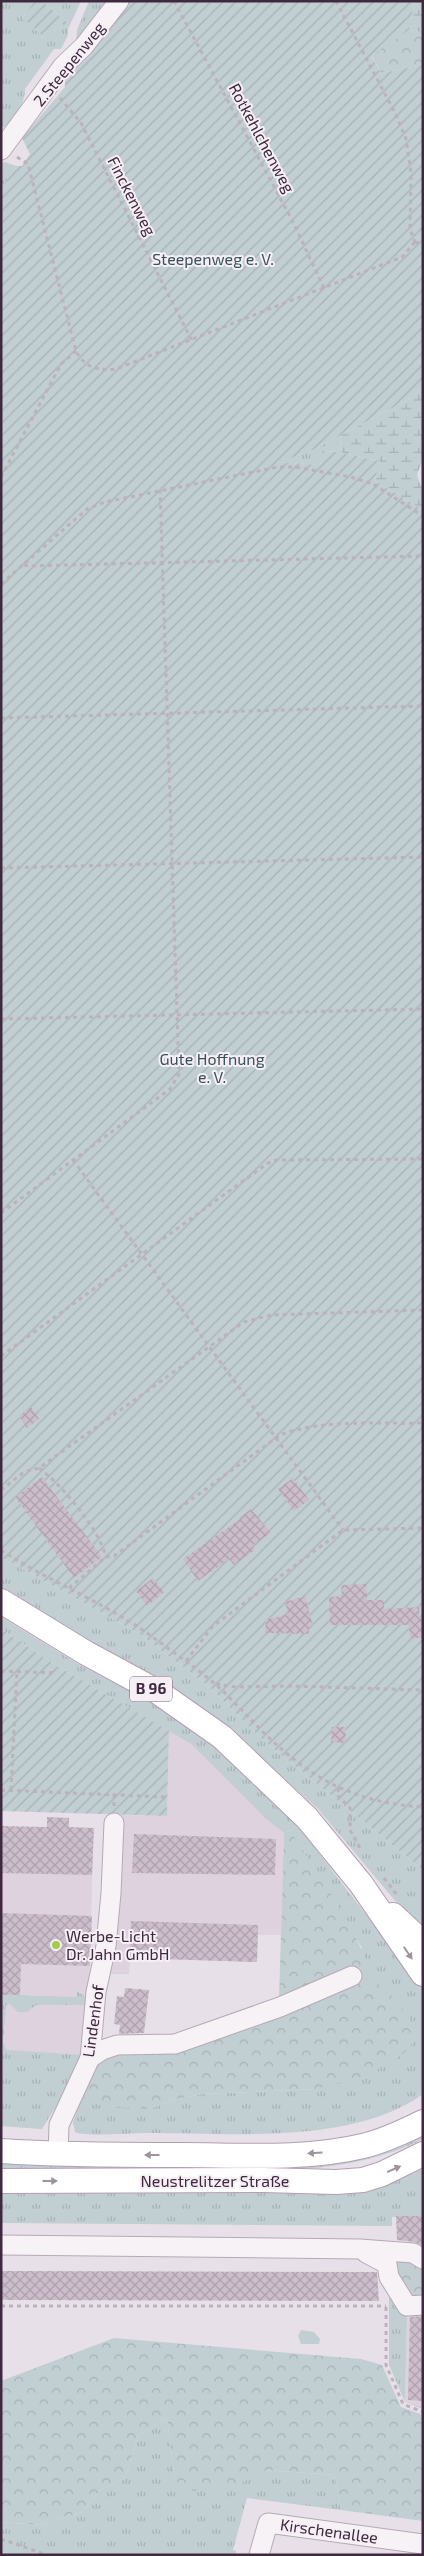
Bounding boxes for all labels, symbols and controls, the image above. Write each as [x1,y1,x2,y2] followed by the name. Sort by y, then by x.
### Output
[29,18,108,110] street label: 2.Steepenweg
[226,80,299,196] street label: Rotkehlchenweg
[104,153,160,239] street label: Finckenweg
[152,249,274,268] park label: Steepenweg e. V.
[159,1049,265,1086] park label: Gute Hoffnung e. V.
[130,1676,172,1702] road number: B 96
[66,1926,169,1963] place label: Werbe-Licht Dr. Jahn GmbH
[50,1939,62,1951] marker: Werbe-Licht Dr. Jahn GmbH
[403,1946,412,1960] one-way arrow
[78,1983,107,2058] street label: Lindenhof
[306,2149,322,2157] one-way arrow
[144,2151,160,2159] one-way arrow
[387,2164,401,2172] one-way arrow
[141,2171,289,2190] street label: Neustrelitzer Straße
[42,2177,58,2185] one-way arrow
[279,2514,379,2547] street label: Kirschenallee

